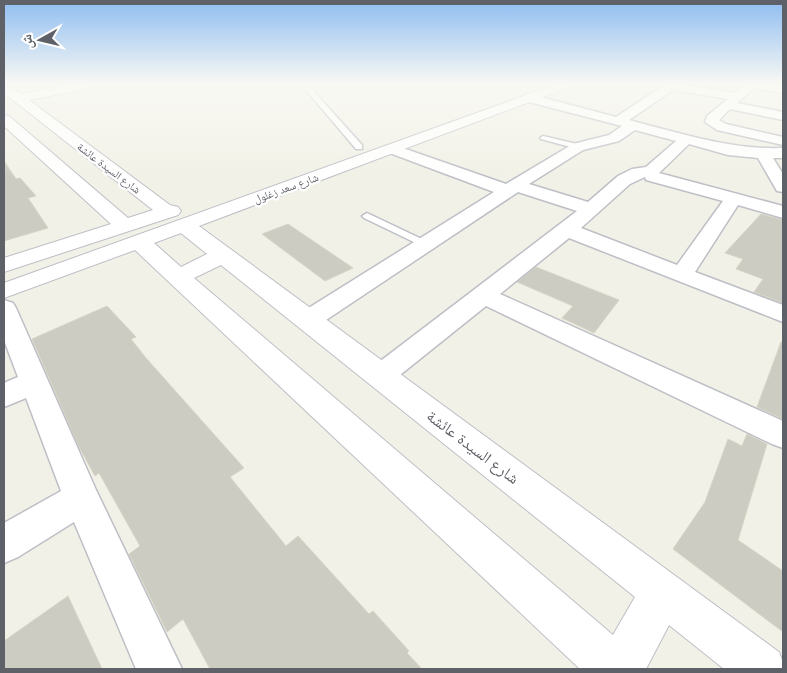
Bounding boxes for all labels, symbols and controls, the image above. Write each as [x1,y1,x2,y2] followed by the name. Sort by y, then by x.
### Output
[15,15,65,65] north arrow
[17,33,37,50] text: ش
[74,139,144,197] street label: شارع السيدة عائشة
[252,170,320,206] street label: شارع سعد زغلول
[422,406,523,489] street label: شارع السيدة عائشة

